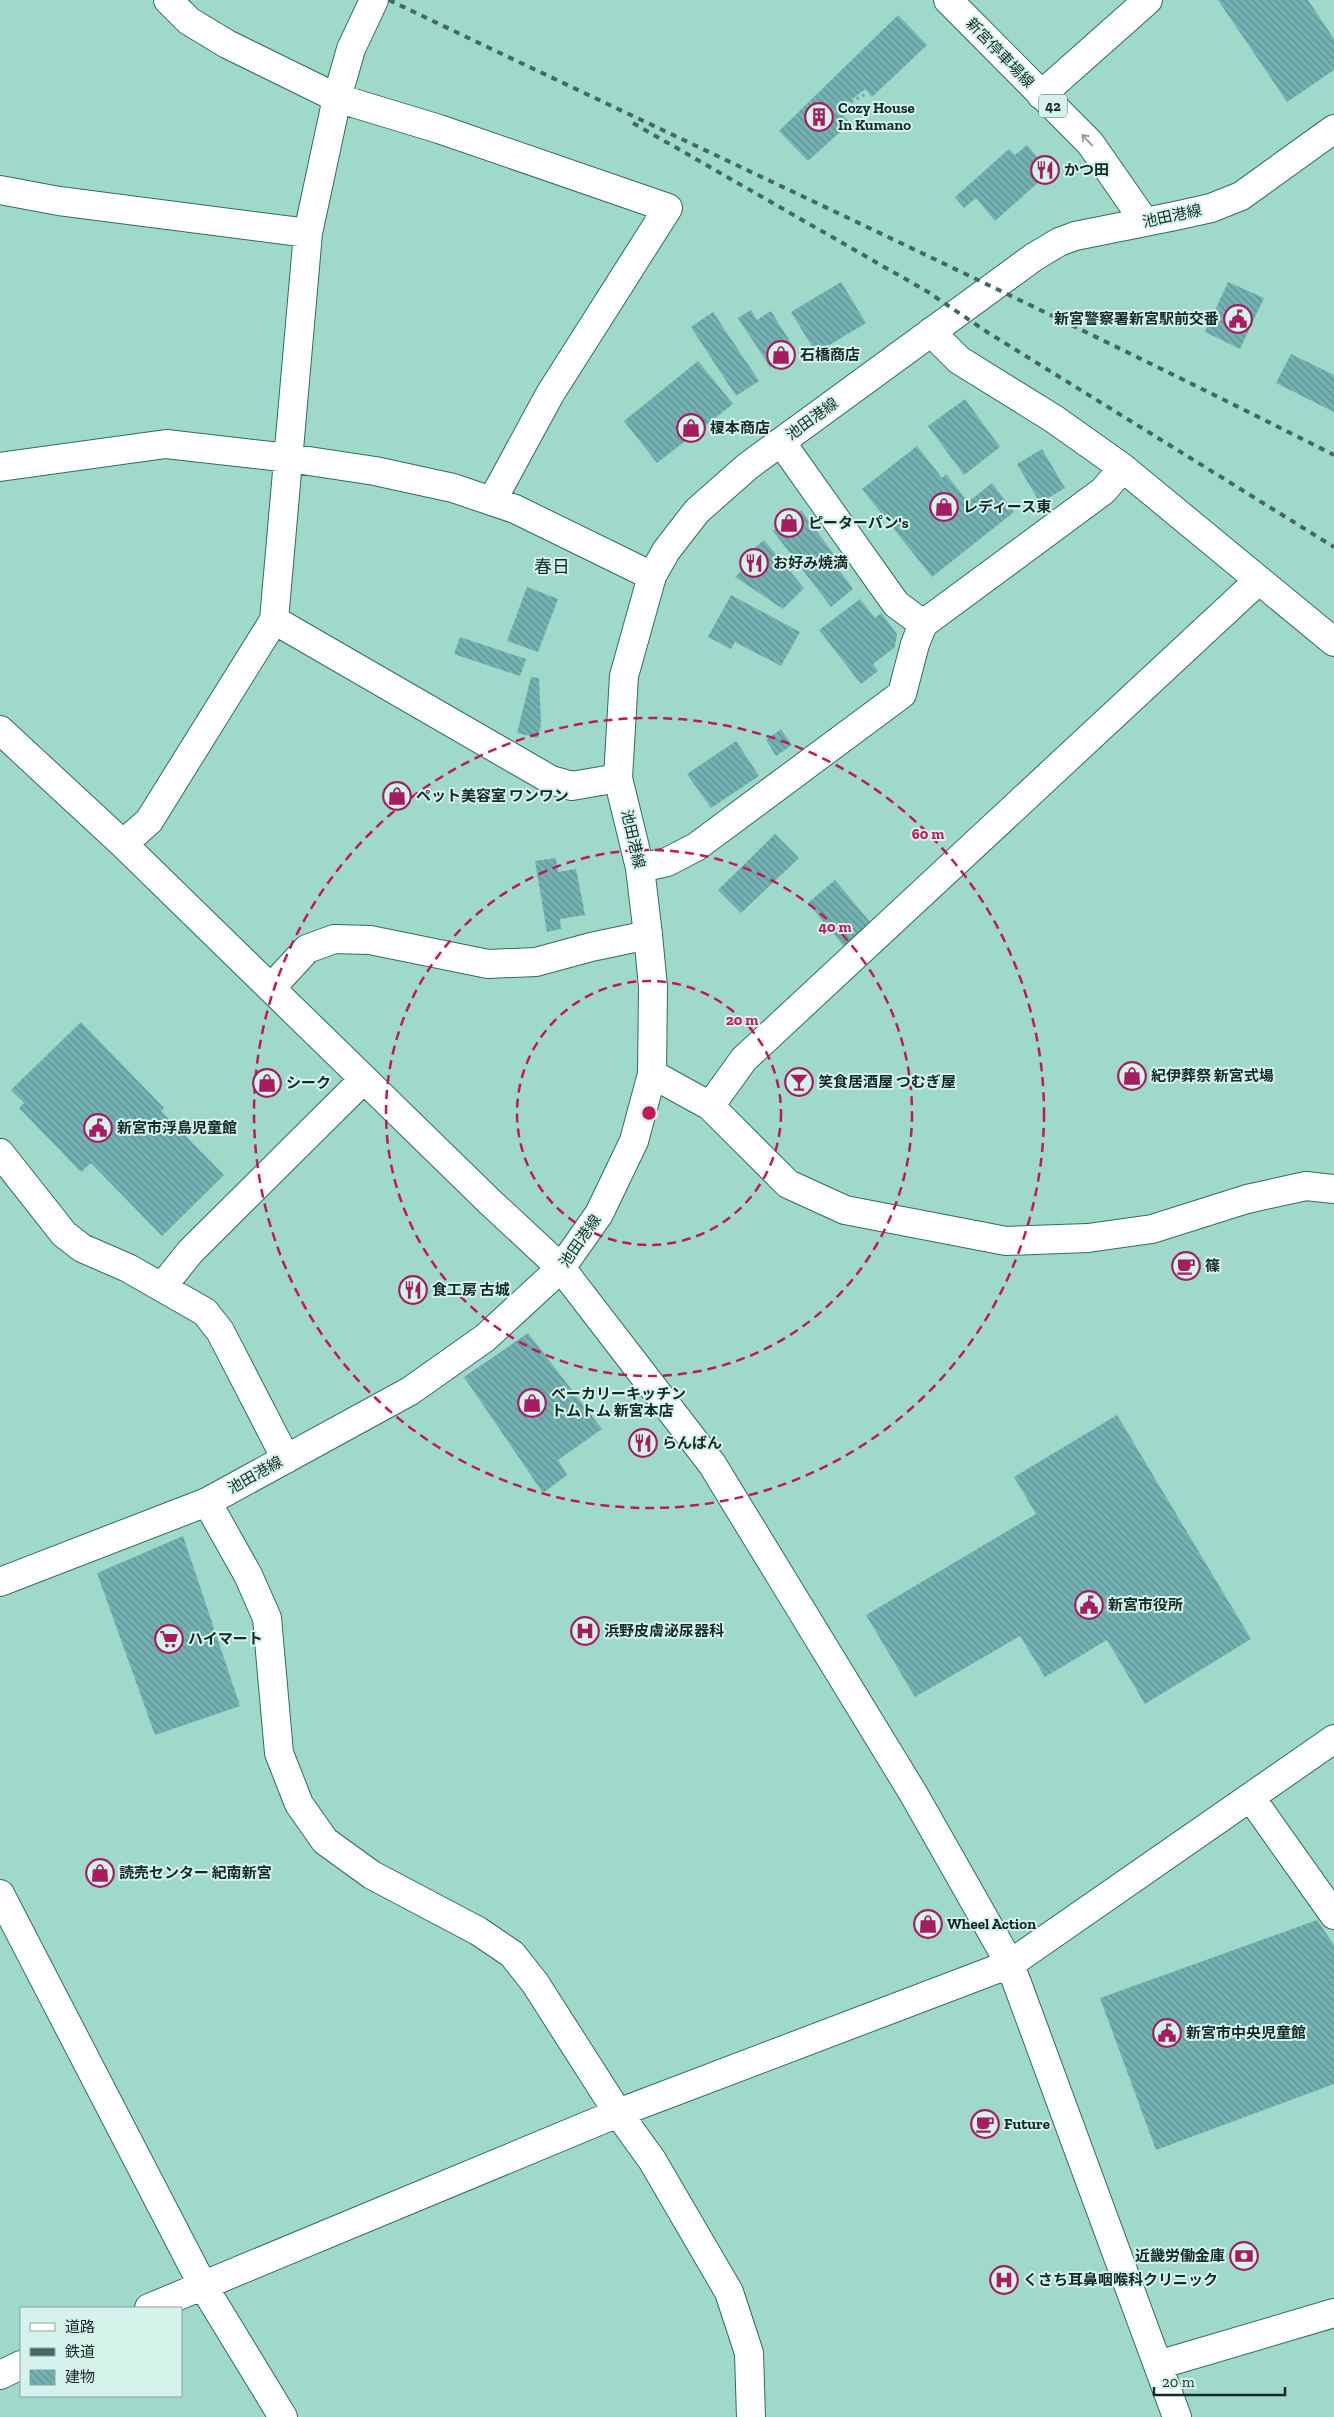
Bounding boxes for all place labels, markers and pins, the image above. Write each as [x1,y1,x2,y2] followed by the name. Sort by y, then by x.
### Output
[838,99,915,134] place label: Cozy House In Kumano
[804,102,834,132] building icon: Cozy House In Kumano
[1030,155,1060,185] restaurant icon: かつ田
[1064,161,1109,179] place label: かつ田
[1223,304,1253,334] public building icon: 新宮警察署新宮駅前交番
[1054,310,1219,328] place label: 新宮警察署新宮駅前交番
[766,340,796,370] shop icon: 石橋商店
[800,346,860,364] place label: 石橋商店
[676,413,706,443] shop icon: 榎本商店
[710,419,770,437] place label: 榎本商店
[929,492,959,522] shop icon: レディース東
[963,498,1051,516] place label: レディース東
[774,508,804,538] shop icon: ピーターパン's
[808,514,909,532] place label: ピーターパン's
[739,548,769,578] restaurant icon: お好み焼満
[773,554,848,572] place label: お好み焼満
[382,781,412,811] shop icon: ペット美容室 ワンワン
[416,787,569,805] place label: ペット美容室 ワンワン
[1117,1061,1147,1091] shop icon: 紀伊葬祭 新宮式場
[784,1067,814,1097] bar icon: 笑食居酒屋 つむぎ屋
[1151,1067,1274,1085] place label: 紀伊葬祭 新宮式場
[252,1068,282,1098] shop icon: シーク
[818,1073,956,1091] place label: 笑食居酒屋 つむぎ屋
[286,1074,331,1092] place label: シーク
[640,1104,658,1122] centre of rings
[83,1113,113,1143] public building icon: 新宮市浮島児童館
[117,1119,237,1137] place label: 新宮市浮島児童館
[1171,1251,1201,1281] cafe icon: 篠
[1205,1257,1220,1275] place label: 篠
[398,1275,428,1305] restaurant icon: 食工房 古城
[432,1281,510,1299] place label: 食工房 古城
[551,1385,686,1420] place label: ベーカリーキッチン トムトム 新宮本店
[517,1388,547,1418] shop icon: ベーカリーキッチン トムトム 新宮本店
[628,1428,658,1458] restaurant icon: らんばん
[662,1434,722,1452] place label: らんばん
[1074,1590,1104,1620] public building icon: 新宮市役所
[1108,1596,1183,1614] place label: 新宮市役所
[570,1616,600,1646] hospital icon: 浜野皮膚泌尿器科
[604,1622,724,1640] place label: 浜野皮膚泌尿器科
[154,1624,184,1654] supermarket icon: ハイマート
[188,1630,263,1648] place label: ハイマート
[85,1858,115,1888] shop icon: 読売センター 紀南新宮
[119,1864,272,1882] place label: 読売センター 紀南新宮
[913,1909,943,1939] shop icon: Wheel Action
[947,1915,1036,1933] place label: Wheel Action
[1152,2018,1182,2048] public building icon: 新宮市中央児童館
[1186,2024,1306,2042] place label: 新宮市中央児童館
[970,2109,1000,2139] cafe icon: Future
[1004,2115,1050,2133] place label: Future
[1229,2241,1259,2271] bank icon: 近畿労働金庫
[1135,2247,1225,2265] place label: 近畿労働金庫
[989,2265,1019,2295] hospital icon: くさち耳鼻咽喉科クリニック
[1023,2271,1218,2289] place label: くさち耳鼻咽喉科クリニック

